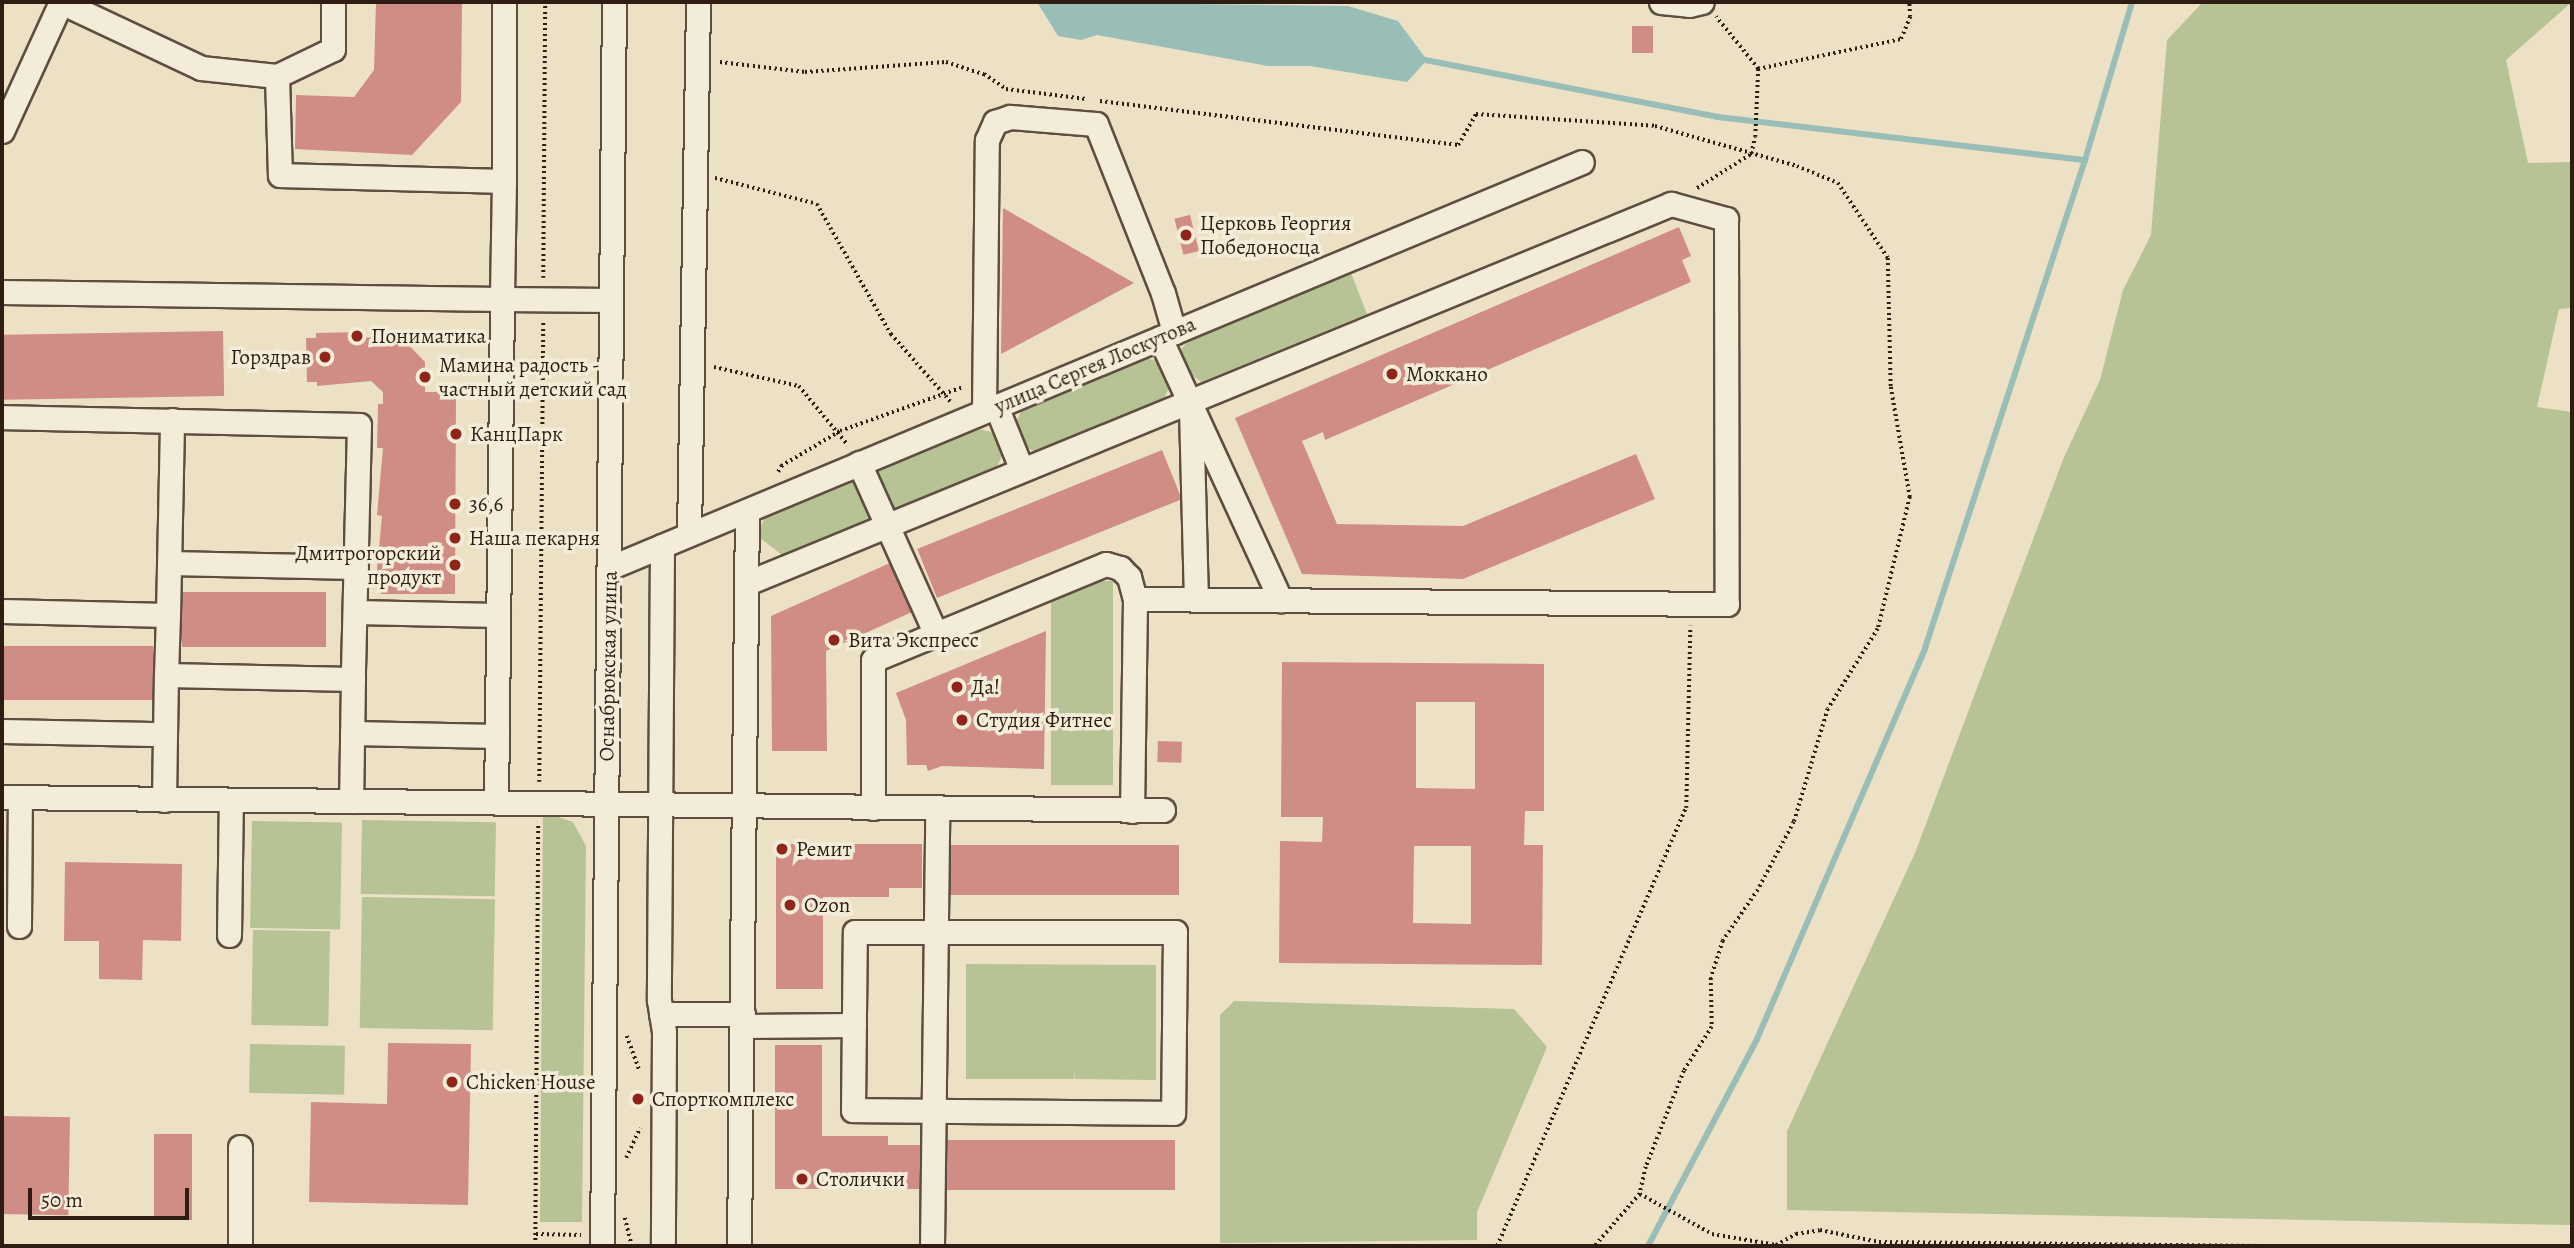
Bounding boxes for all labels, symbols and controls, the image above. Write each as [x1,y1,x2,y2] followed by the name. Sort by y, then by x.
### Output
[1200,210,1351,260] place label: Церковь Георгия Победоносца
[1178,227,1194,243] marker: Церковь Георгия Победоносца
[991,311,1199,419] street label: улица Сергея Лоскутова
[371,323,486,349] place label: Пониматика
[349,328,365,344] marker: Пониматика
[230,344,311,370] place label: Горздрав
[317,349,333,365] marker: Горздрав
[439,352,627,402] place label: Мамина радость - частный детский сад
[1406,361,1488,387] place label: Моккано
[1384,366,1400,382] marker: Моккано
[417,369,433,385] marker: Мамина радость - частный детский сад
[470,421,563,447] place label: КанцПарк
[448,426,464,442] marker: КанцПарк
[469,491,503,517] place label: 36,6
[447,496,463,512] marker: 36,6
[469,525,600,551] place label: Наша пекарня
[447,530,463,546] marker: Наша пекарня
[295,540,441,590] place label: Дмитрогорский продукт
[447,557,463,573] marker: Дмитрогорский продукт
[594,570,622,762] street label: Оснабрюкская улица
[848,627,979,653] place label: Вита Экспресс
[826,632,842,648] marker: Вита Экспресс
[971,674,1000,700] place label: Да!
[949,679,965,695] marker: Да!
[976,707,1112,733] place label: Студия Фитнес
[954,712,970,728] marker: Студия Фитнес
[796,836,852,862] place label: Ремит
[774,841,790,857] marker: Ремит
[804,892,850,918] place label: Ozon
[782,897,798,913] marker: Ozon
[466,1069,595,1095] place label: Chicken House
[444,1074,460,1090] marker: Chicken House
[652,1086,794,1112] place label: Спорткомплекс
[630,1091,646,1107] marker: Спорткомплекс
[816,1166,905,1192] place label: Столички
[794,1171,810,1187] marker: Столички
[32,1174,192,1218] scale bar
[41,1186,83,1214] text: 50 m

